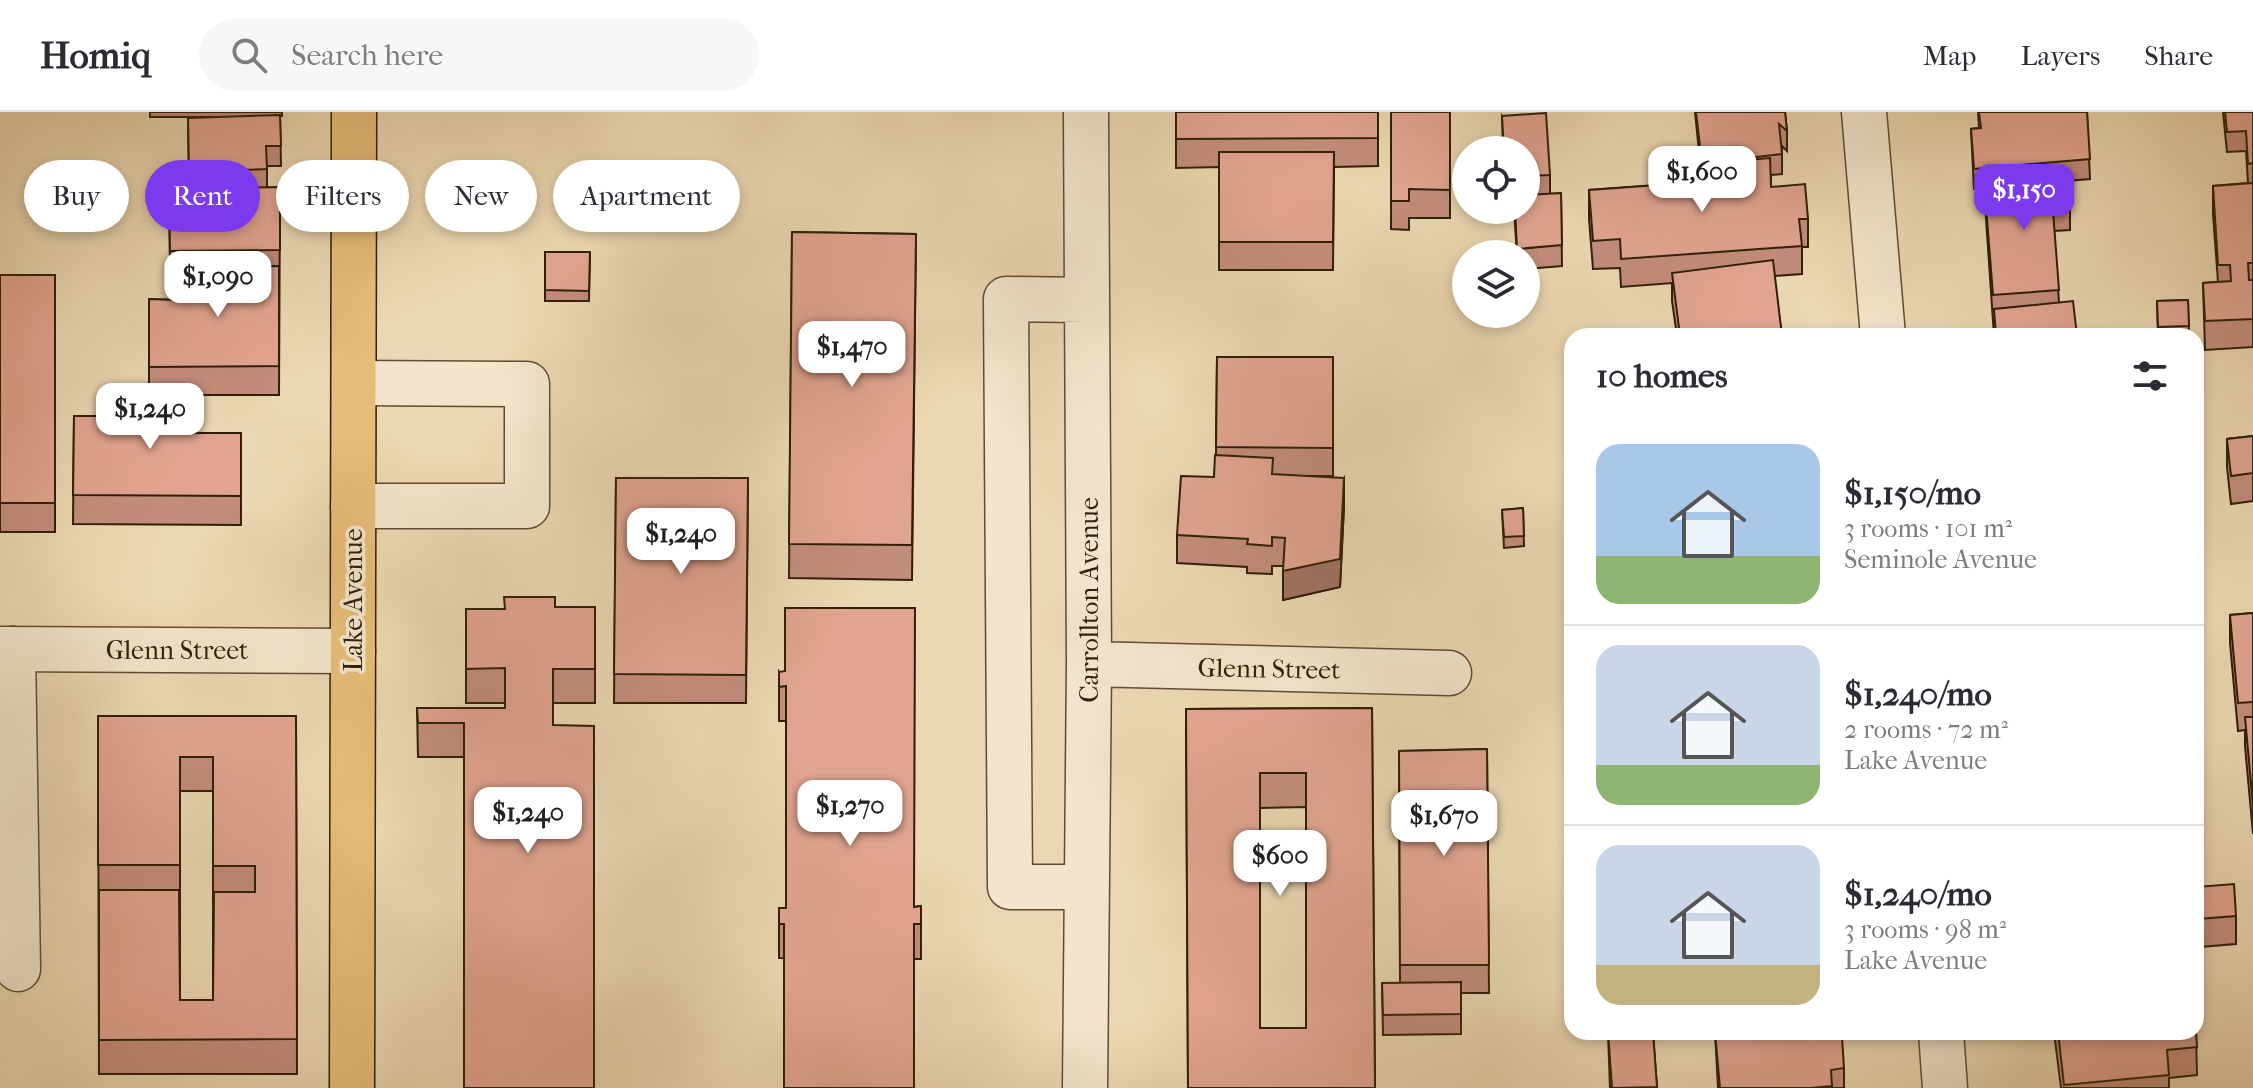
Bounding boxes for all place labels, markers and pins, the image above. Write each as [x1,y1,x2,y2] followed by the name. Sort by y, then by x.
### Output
[1637,146,1767,214] pin: $1,600
[1959,164,2089,232] pin: $1,150
[153,251,283,319] pin: $1,090
[787,321,917,389] pin: $1,470
[85,383,215,451] pin: $1,240
[616,508,746,576] pin: $1,240
[785,780,915,848] pin: $1,270
[463,787,593,855] pin: $1,240
[1379,790,1509,858] pin: $1,670
[1233,830,1327,898] pin: $600

